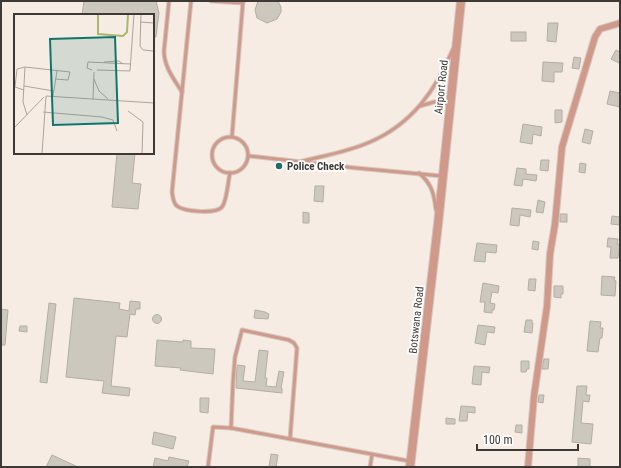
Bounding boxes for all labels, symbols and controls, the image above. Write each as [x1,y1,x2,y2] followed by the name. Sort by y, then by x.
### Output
[14,14,154,154] inset map
[432,59,451,115] street label: Airport Road
[287,160,345,173] place label: Police Check
[274,161,284,171] marker: Police Check
[407,286,426,354] street label: Botswana Road
[477,426,578,452] scale bar
[483,433,513,447] text: 100 m

